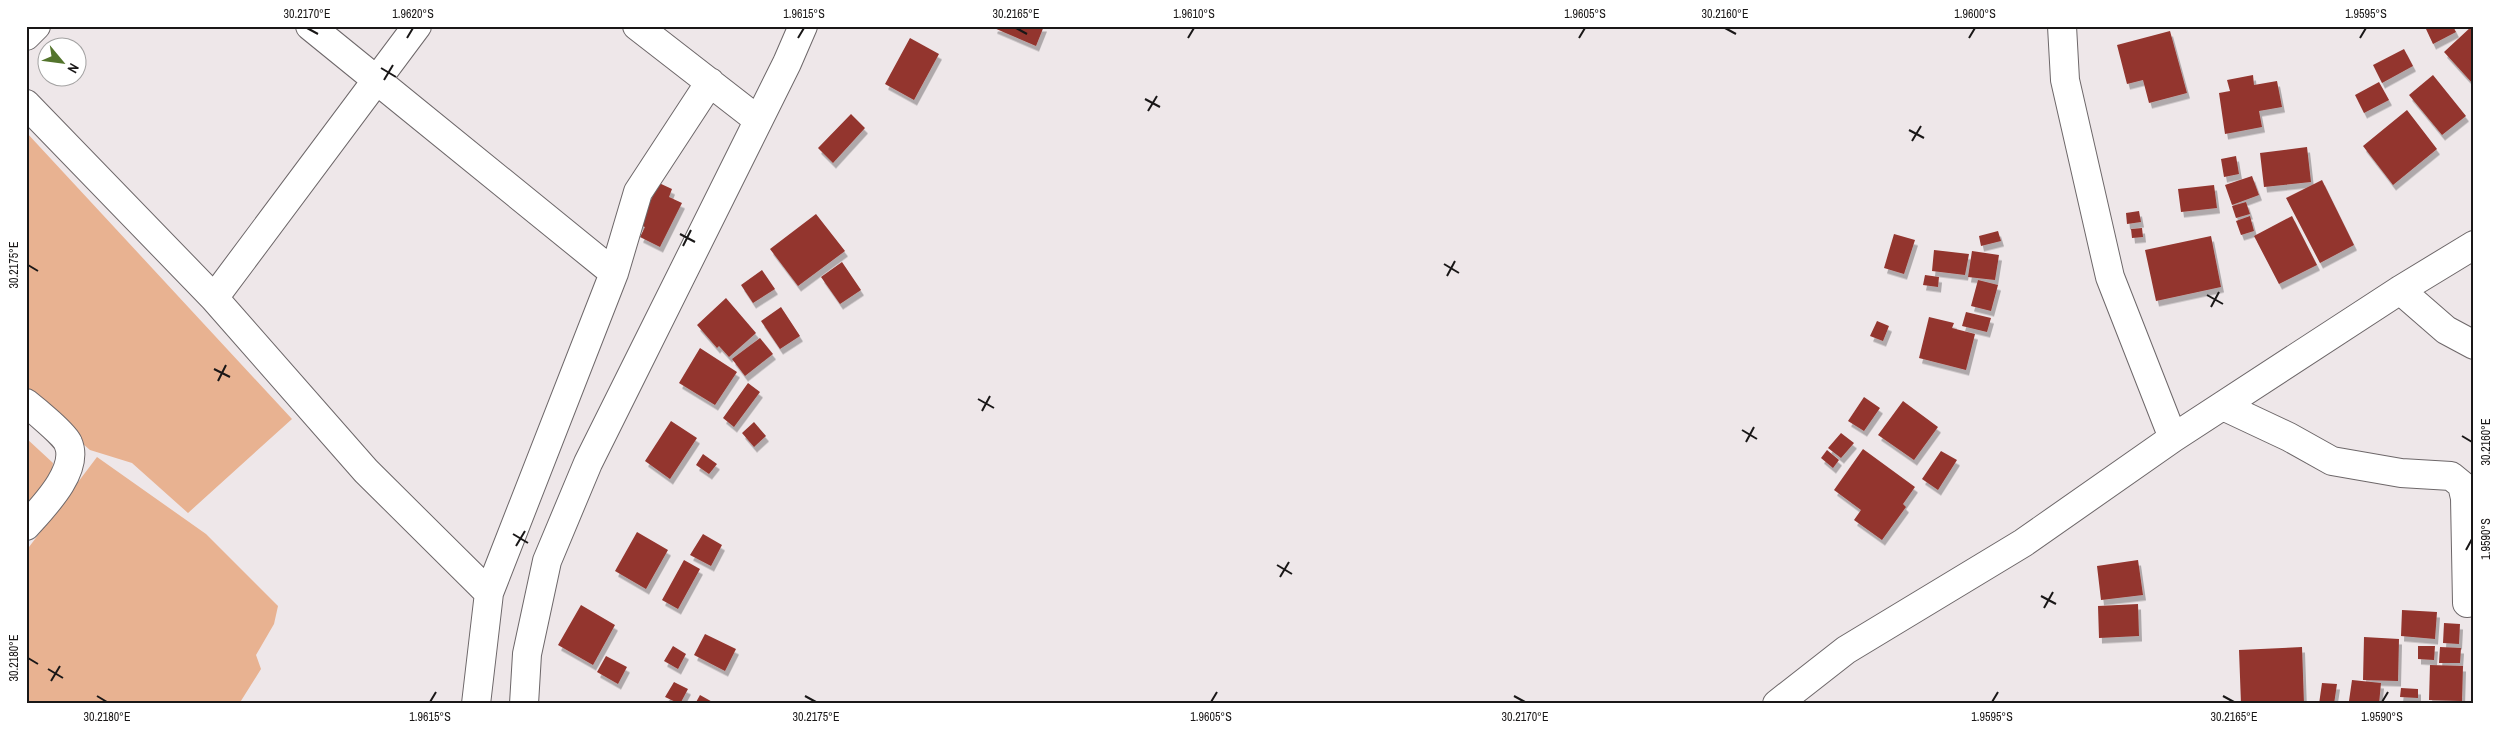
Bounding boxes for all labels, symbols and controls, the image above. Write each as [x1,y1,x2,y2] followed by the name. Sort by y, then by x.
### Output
[284,6,330,22] text: 30.2170°E
[392,6,434,22] text: 1.9620°S
[783,6,825,22] text: 1.9615°S
[993,6,1039,22] text: 30.2165°E
[1173,6,1215,22] text: 1.9610°S
[1564,6,1606,22] text: 1.9605°S
[1702,6,1748,22] text: 30.2160°E
[1954,6,1996,22] text: 1.9600°S
[2345,6,2387,22] text: 1.9595°S
[38,38,88,88] north arrow
[63,60,83,76] text: N
[6,242,22,288] text: 30.2175°E
[2478,419,2494,465] text: 30.2160°E
[2478,518,2494,560] text: 1.9590°S
[6,635,22,681] text: 30.2180°E
[84,709,130,725] text: 30.2180°E
[409,709,451,725] text: 1.9615°S
[793,709,839,725] text: 30.2175°E
[1190,709,1232,725] text: 1.9605°S
[1502,709,1548,725] text: 30.2170°E
[1971,709,2013,725] text: 1.9595°S
[2211,709,2257,725] text: 30.2165°E
[2361,709,2403,725] text: 1.9590°S

